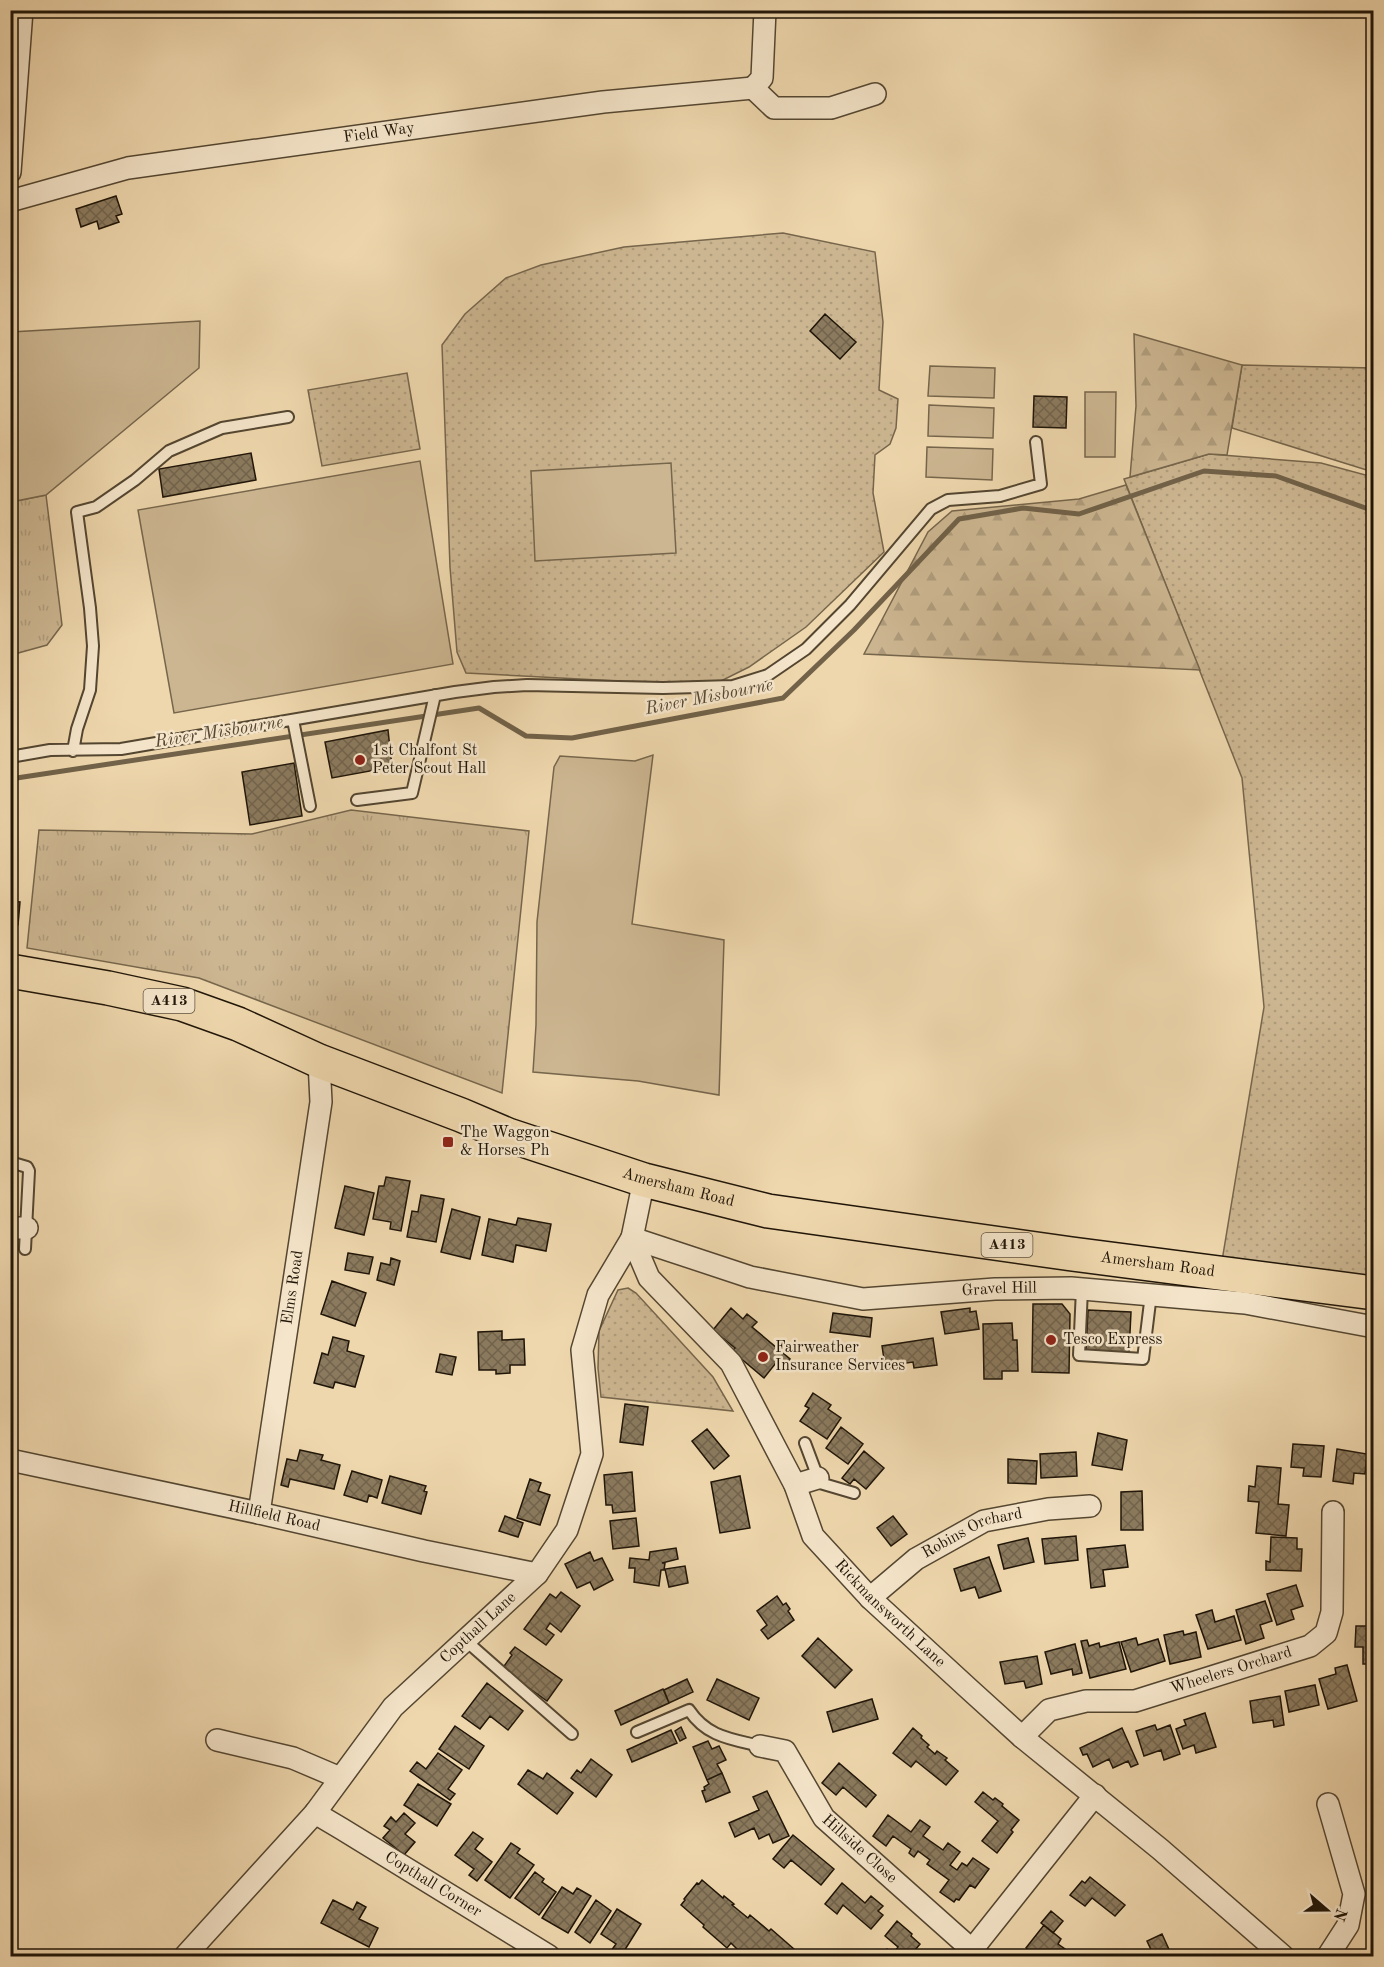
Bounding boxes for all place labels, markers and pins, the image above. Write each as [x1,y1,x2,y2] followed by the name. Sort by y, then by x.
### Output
[372,743,486,777] place label: 1st Chalfont St Peter Scout Hall
[353,753,367,767] marker: 1st Chalfont St Peter Scout Hall
[460,1125,550,1159] place label: The Waggon & Horses Ph
[441,1135,455,1149] marker: The Waggon & Horses Ph
[1063,1332,1163,1348] place label: Tesco Express
[1044,1333,1058,1347] marker: Tesco Express
[775,1340,905,1374] place label: Fairweather Insurance Services
[756,1350,770,1364] marker: Fairweather Insurance Services

